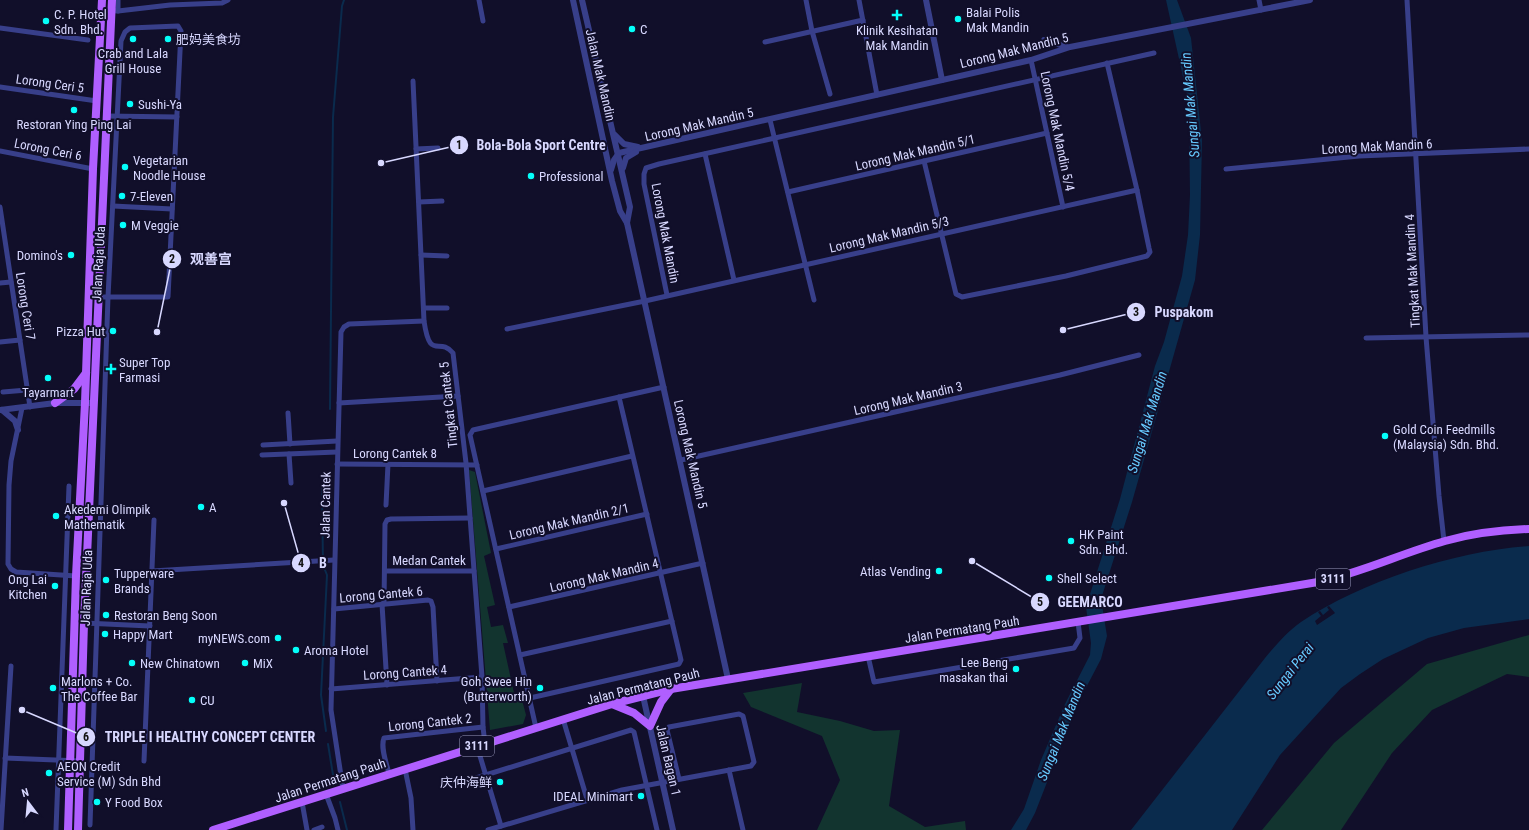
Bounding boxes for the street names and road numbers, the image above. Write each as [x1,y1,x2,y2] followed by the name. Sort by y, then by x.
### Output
[583,28,618,123] street label: Jalan Mak Mandin
[958,30,1070,71] street label: Lorong Mak Mandin 5
[1037,70,1078,193] street label: Lorong Mak Mandin 5/4
[15,71,85,96] street label: Lorong Ceri 5
[643,105,755,144] street label: Lorong Mak Mandin 5
[854,131,976,174] street label: Lorong Mak Mandin 5/1
[13,136,83,163] street label: Lorong Ceri 6
[1321,136,1433,157] street label: Lorong Mak Mandin 6
[648,182,683,284] street label: Lorong Mak Mandin
[828,213,950,256] street label: Lorong Mak Mandin 5/3
[1402,213,1423,328] street label: Tingkat Mak Mandin 4
[89,226,108,302] street label: Jalan Raja Uda
[13,271,38,341] street label: Lorong Ceri 7
[437,361,460,449] street label: Tingkat Cantek 5
[852,379,964,418] street label: Lorong Mak Mandin 3
[671,398,710,510] street label: Lorong Mak Mandin 5
[353,446,437,461] street label: Lorong Cantek 8
[317,471,334,538] street label: Jalan Cantek
[508,500,630,543] street label: Lorong Mak Mandin 2/1
[78,550,95,626] street label: Jalan Raja Uda
[392,553,466,568] street label: Medan Cantek
[548,556,661,595] street label: Lorong Mak Mandin 4
[1316,569,1350,589] road number: 3111
[339,583,423,606] street label: Lorong Cantek 6
[904,613,1020,646] street label: Jalan Permatang Pauh
[363,662,448,683] street label: Lorong Cantek 4
[585,665,701,708] street label: Jalan Permatang Pauh
[388,711,473,734] street label: Lorong Cantek 2
[653,723,684,797] street label: Jalan Bagan 1
[460,736,494,756] road number: 3111
[273,755,388,806] street label: Jalan Permatang Pauh

